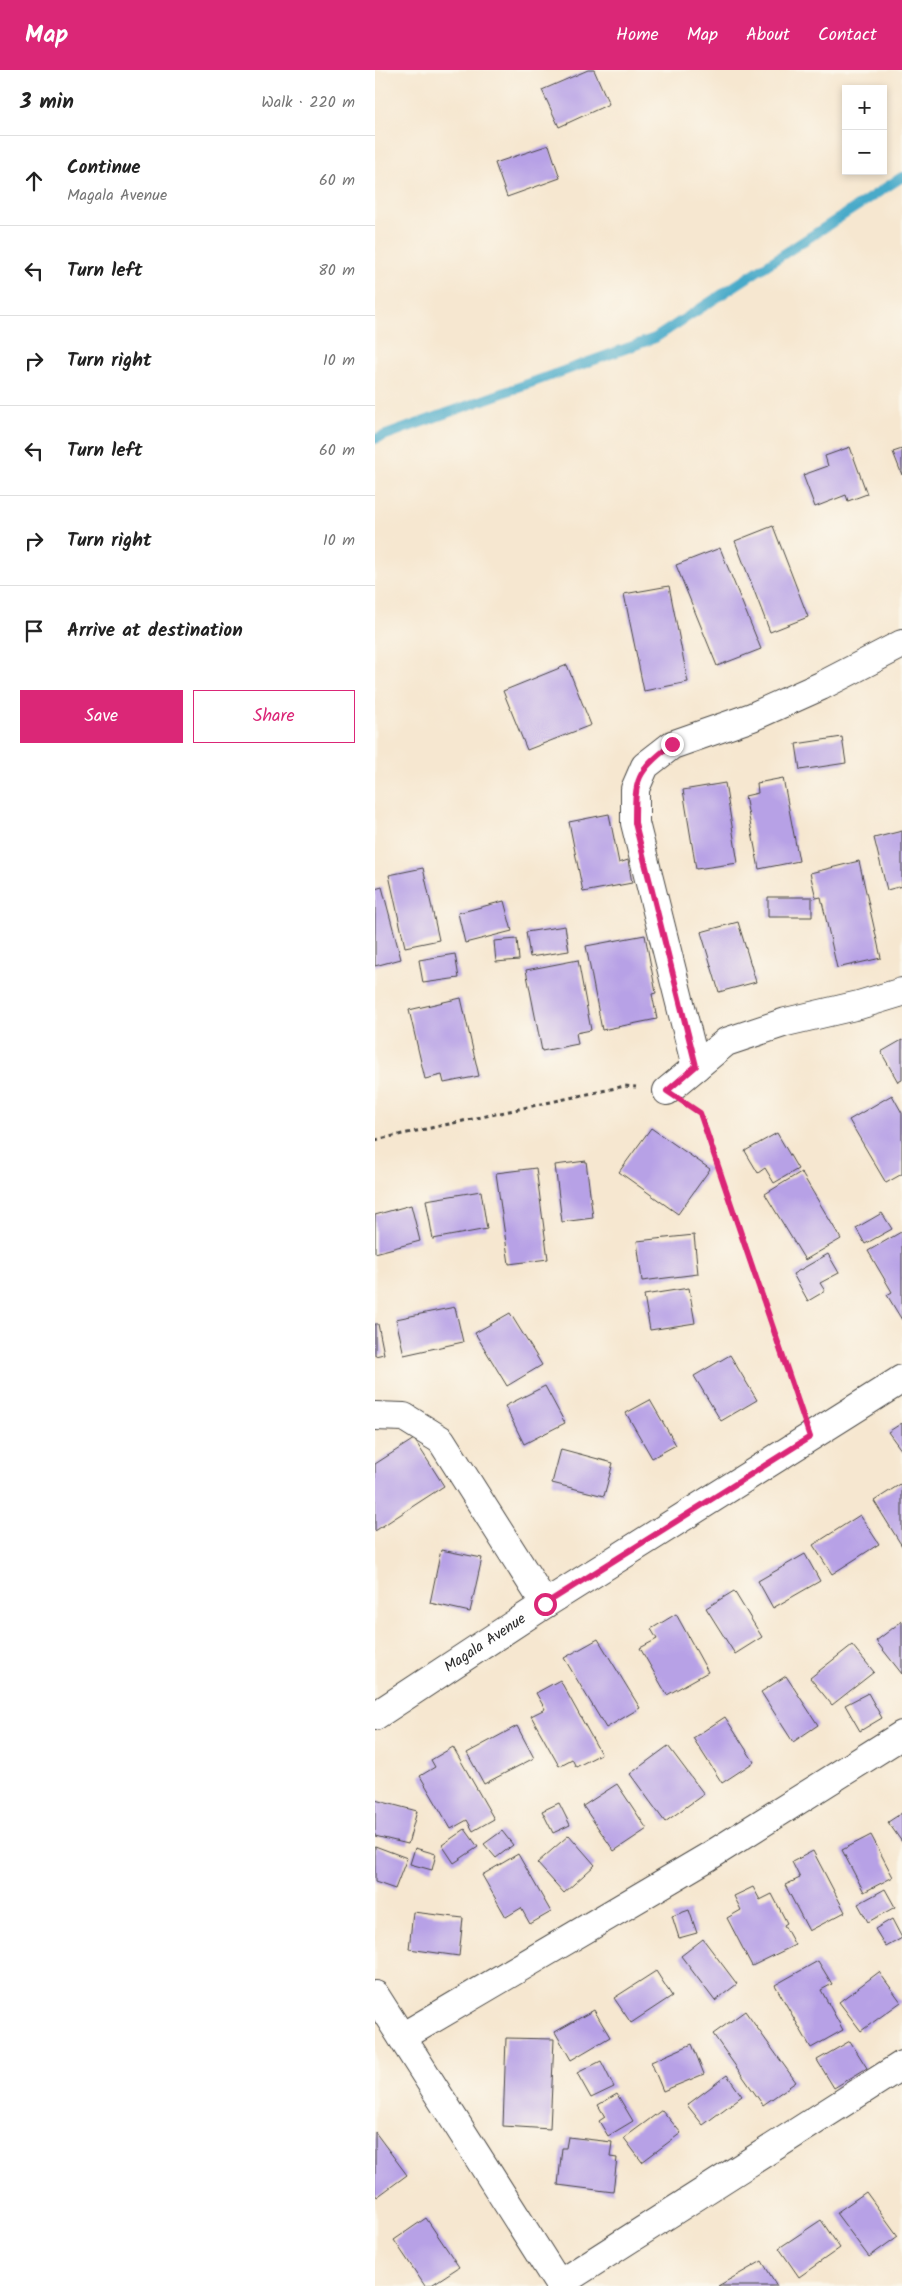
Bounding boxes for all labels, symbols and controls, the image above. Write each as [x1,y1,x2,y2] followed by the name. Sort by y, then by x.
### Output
[25,16,68,55] text: Map
[616,21,659,50] text: Home
[687,21,718,50] text: Map
[746,21,790,50] text: About
[818,21,877,50] text: Contact
[842,85,887,175] map controls
[842,85,887,130] button: +
[20,86,74,119] text: 3 min
[261,90,355,115] text: Walk · 220 m
[842,130,887,175] button: −
[67,153,140,183] text: Continue
[20,167,48,195] icon: ahead
[319,168,355,193] text: 60 m
[67,183,167,208] text: Magala Avenue
[67,256,142,286] text: Turn left
[20,257,48,285] icon: left
[318,258,355,283] text: 80 m
[67,346,152,376] text: Turn right
[20,347,48,375] icon: right
[323,348,355,373] text: 10 m
[67,436,142,466] text: Turn left
[20,437,48,465] icon: left
[319,438,355,463] text: 60 m
[67,526,152,556] text: Turn right
[20,527,48,555] icon: right
[323,528,355,553] text: 10 m
[67,616,243,646] text: Arrive at destination
[20,617,48,645] icon: arrive
[20,690,183,743] button: Save
[193,690,355,743] button: Share
[661,733,684,756] route end
[534,1593,557,1616] route start
[439,1607,531,1679] street label: Magala Avenue

